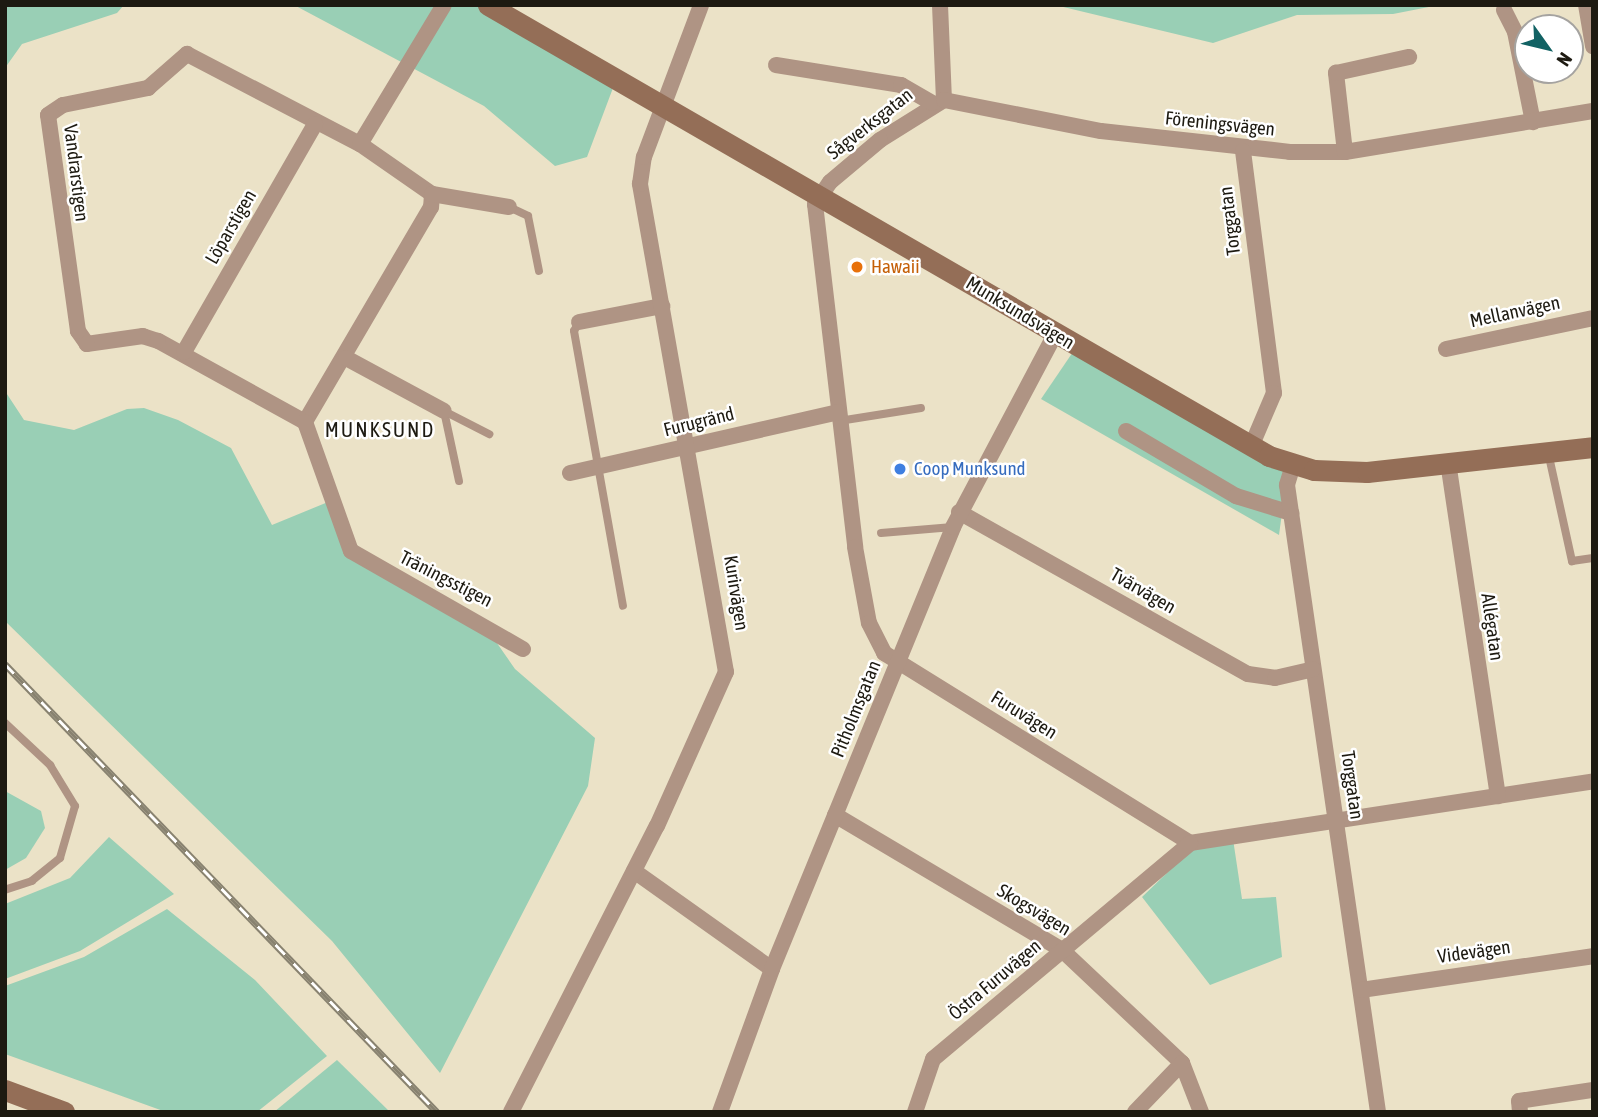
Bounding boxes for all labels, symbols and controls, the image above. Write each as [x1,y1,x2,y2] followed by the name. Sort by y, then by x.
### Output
[1514,14,1584,84] north arrow
[1552,49,1577,70] text: N
[823,84,917,164] street label: Sågverksgatan
[1164,107,1276,141] street label: Föreningsvägen
[59,123,93,223] street label: Vandrarstigen
[1214,185,1246,257] street label: Torggatan
[201,186,261,268] street label: Löparstigen
[871,256,920,278] place label: Hawaii
[849,259,865,275] marker: Hawaii
[962,272,1078,354] street label: Munksundsvägen
[1468,291,1562,333] street label: Mellanvägen
[661,402,737,442] street label: Furugränd
[326,416,434,442] district label: MUNKSUND
[914,458,1026,480] place label: Coop Munksund
[892,461,908,477] marker: Coop Munksund
[396,546,496,612] street label: Träningsstigen
[719,554,753,632] street label: Kurirvägen
[1106,563,1180,619] street label: Tvärvägen
[1476,592,1508,662] street label: Allégatan
[826,657,886,761] street label: Pitholmsgatan
[987,686,1061,744] street label: Furuvägen
[1336,749,1368,821] street label: Torggatan
[993,879,1075,941] street label: Skogsvägen
[944,935,1046,1025] street label: Östra Furuvägen
[1436,936,1512,968] street label: Videvägen

